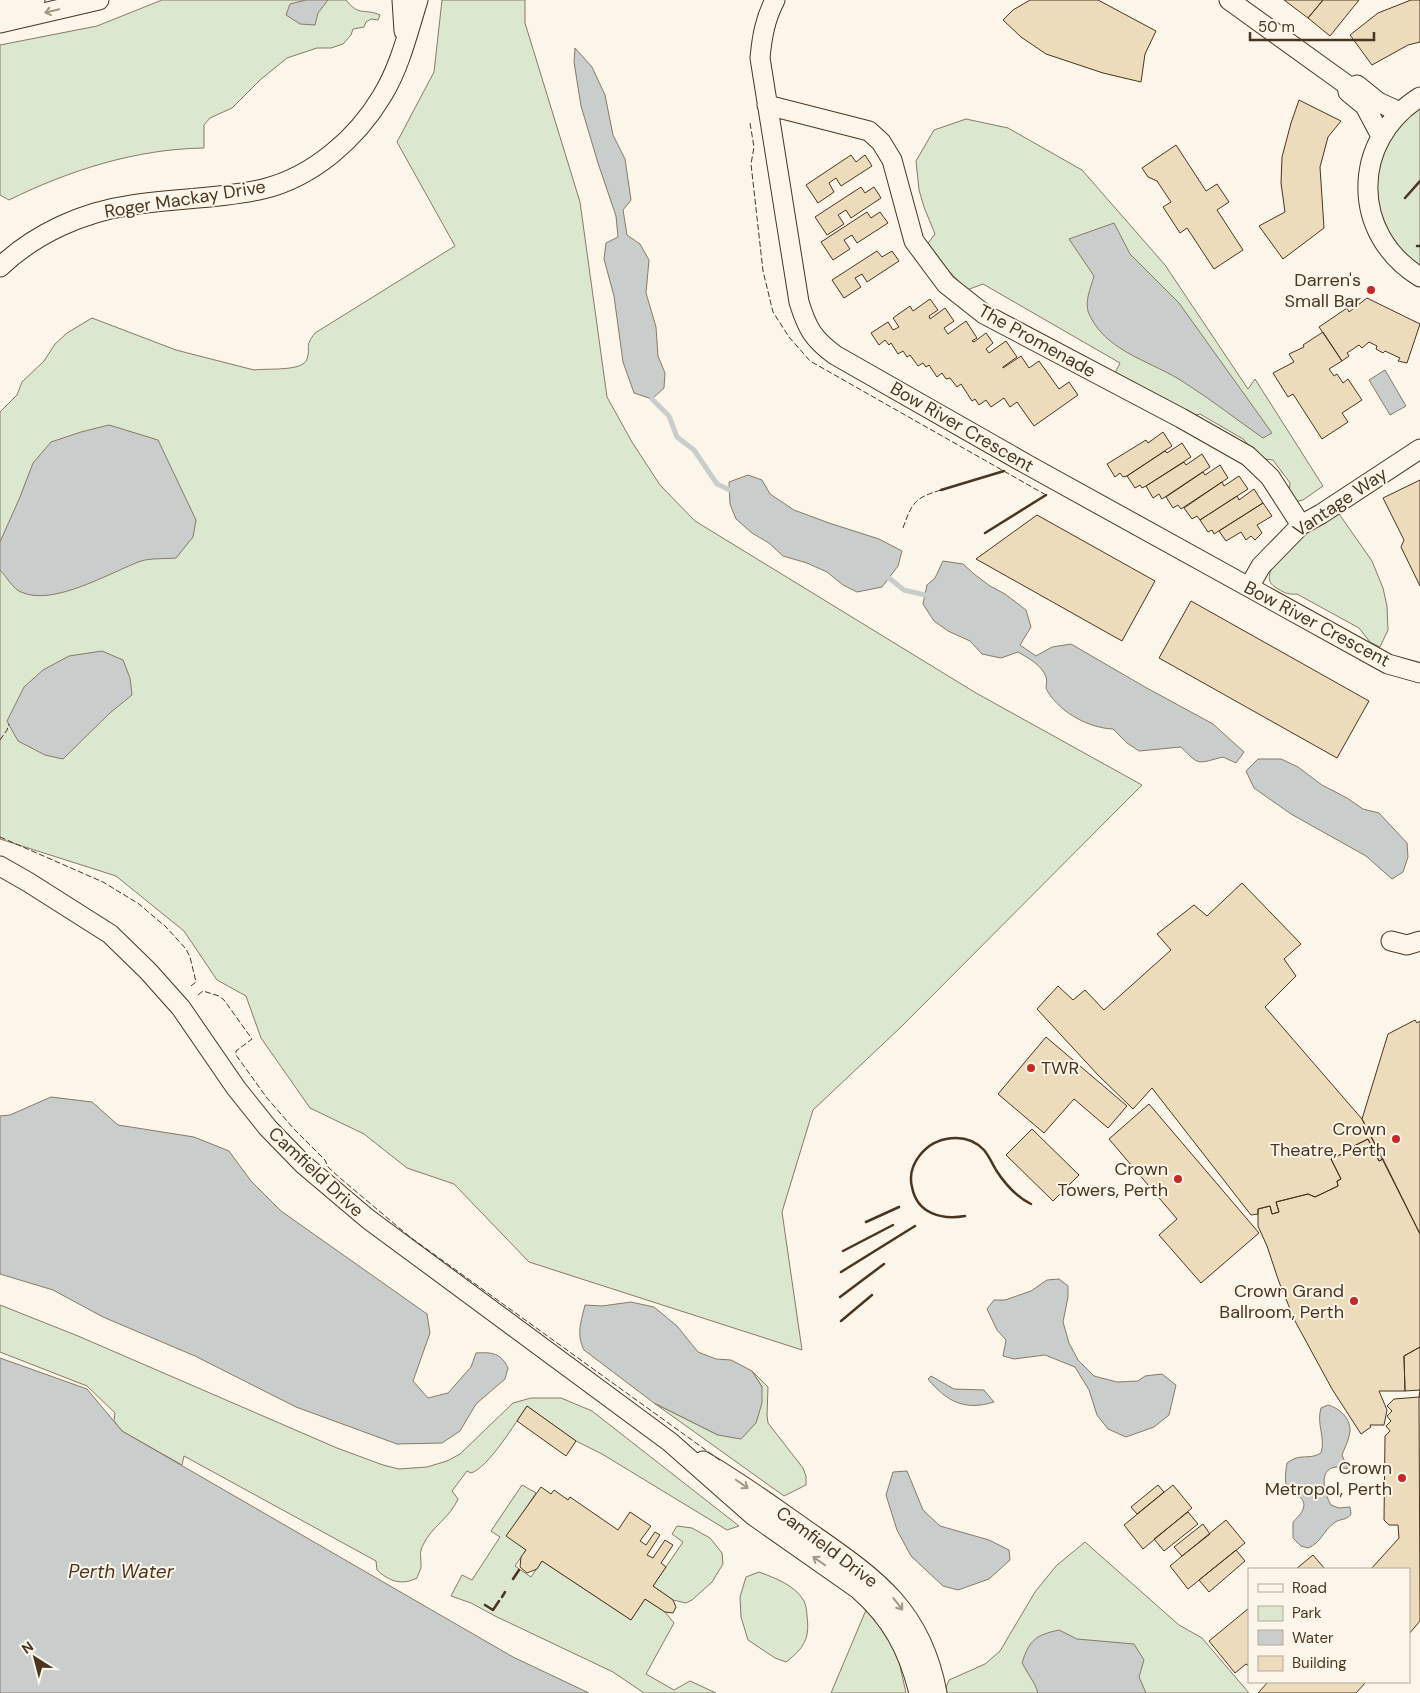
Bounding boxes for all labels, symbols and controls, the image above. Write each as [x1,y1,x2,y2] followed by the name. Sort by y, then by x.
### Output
[44,7,60,16] one-way arrow
[1250,10,1374,42] scale bar
[1258,17,1295,37] text: 50 m
[103,174,267,224] street label: Roger Mackay Drive
[1285,268,1361,313] place label: Darren's Small Bar
[1365,284,1377,296] marker: Darren's Small Bar
[974,299,1100,383] street label: The Promenade
[886,376,1038,478] street label: Bow River Crescent
[1288,462,1392,542] street label: Vantage Way
[1240,575,1394,673] street label: Bow River Crescent
[1041,1056,1079,1080] place label: TWR
[1025,1062,1037,1074] marker: TWR
[1270,1117,1386,1162] place label: Crown Theatre, Perth
[263,1122,369,1222] street label: Camfield Drive
[1390,1133,1402,1145] marker: Crown Theatre, Perth
[1058,1157,1168,1202] place label: Crown Towers, Perth
[1172,1173,1184,1185] marker: Crown Towers, Perth
[1219,1279,1344,1324] place label: Crown Grand Ballroom, Perth
[1348,1295,1360,1307] marker: Crown Grand Ballroom, Perth
[1265,1456,1392,1501] place label: Crown Metropol, Perth
[1396,1472,1408,1484] marker: Crown Metropol, Perth
[735,1479,749,1489] one-way arrow
[771,1501,883,1593] street label: Camfield Drive
[812,1556,826,1566] one-way arrow
[68,1559,175,1584] water label: Perth Water
[1248,1568,1410,1683] legend
[1292,1578,1327,1598] text: Road
[892,1598,903,1611] one-way arrow
[1292,1603,1322,1623] text: Park
[1292,1628,1334,1648] text: Water
[10,1633,60,1683] north arrow
[18,1637,37,1658] text: N
[1292,1653,1347,1673] text: Building

